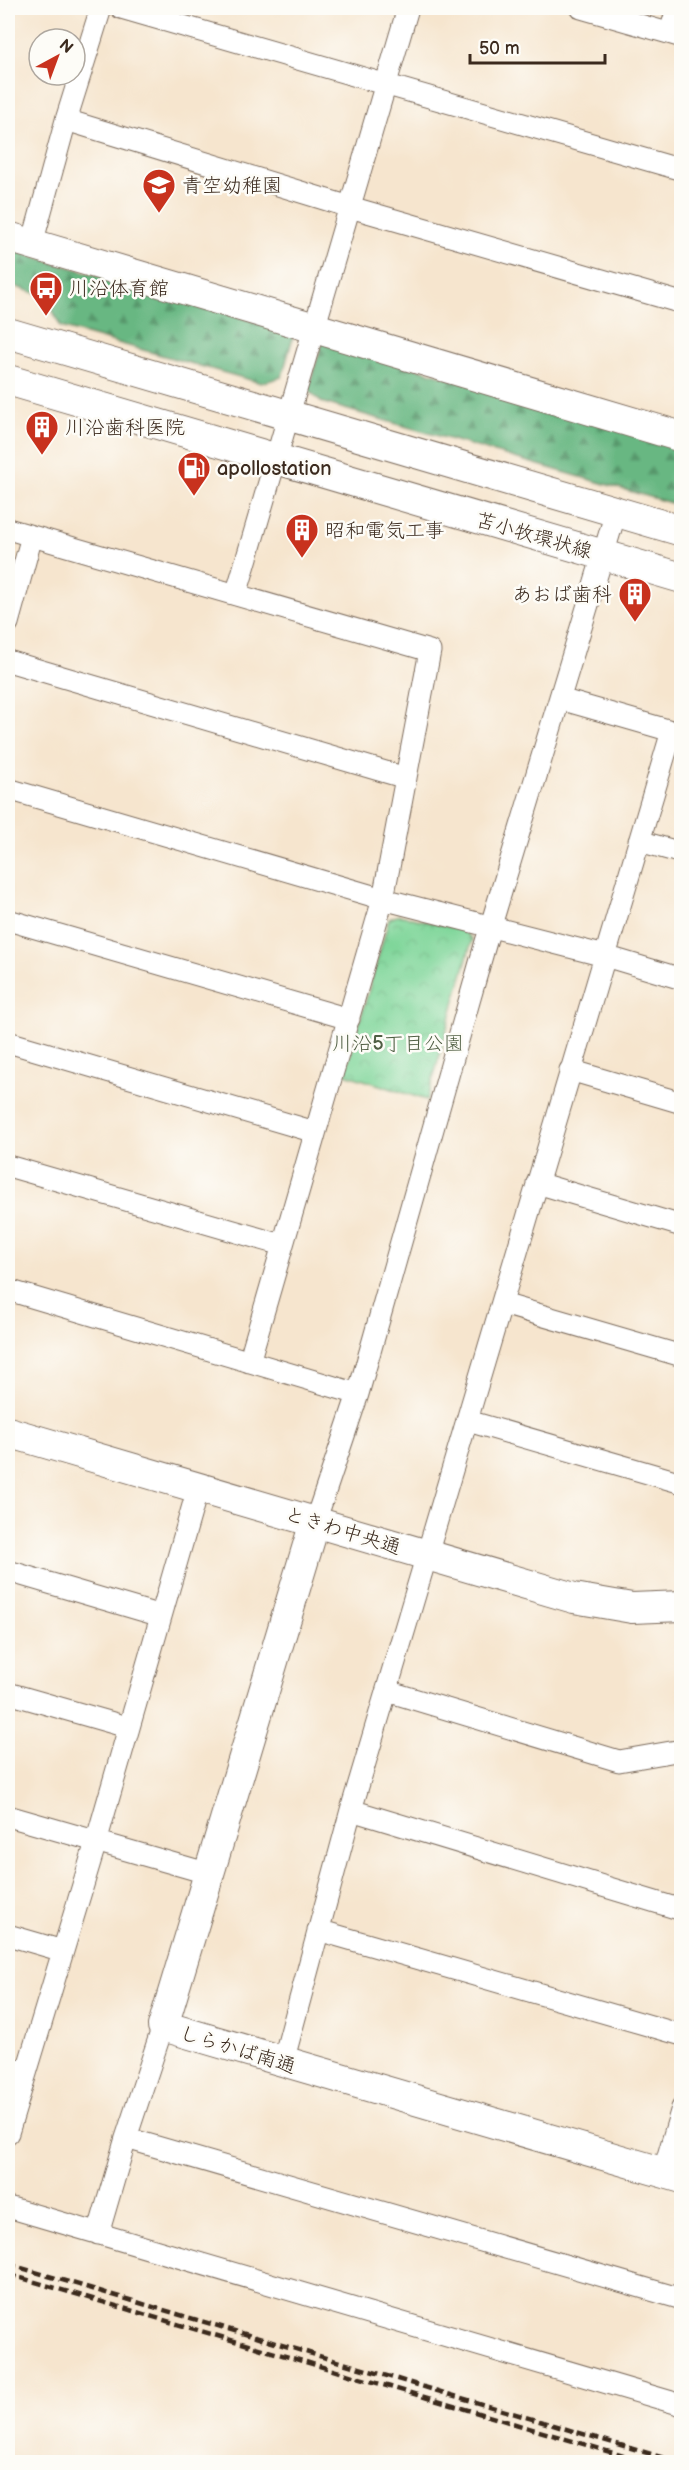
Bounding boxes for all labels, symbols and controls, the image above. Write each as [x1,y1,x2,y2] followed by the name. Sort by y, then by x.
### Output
[27,27,87,87] north arrow
[470,27,605,65] scale bar
[55,36,77,58] text: N
[479,38,520,59] text: 50 m
[141,167,177,214] school or university icon: 青空幼稚園
[182,174,282,198] place label: 青空幼稚園
[28,270,64,317] bus stop icon: 川沿体育館
[69,277,169,301] place label: 川沿体育館
[24,409,60,456] building icon: 川沿歯科医院
[65,416,185,440] place label: 川沿歯科医院
[176,450,212,497] fuel station icon: apollostation
[217,457,332,481] place label: apollostation
[473,508,595,564] street label: 苫小牧環状線
[284,512,320,559] building icon: 昭和電気工事
[325,519,445,543] place label: 昭和電気工事
[617,576,653,623] building icon: あおば歯科
[512,583,612,607] place label: あおば歯科
[332,1032,464,1056] park label: 川沿5丁目公園
[282,1502,404,1560] street label: ときわ中央通
[177,2021,299,2079] street label: しらかば南通

